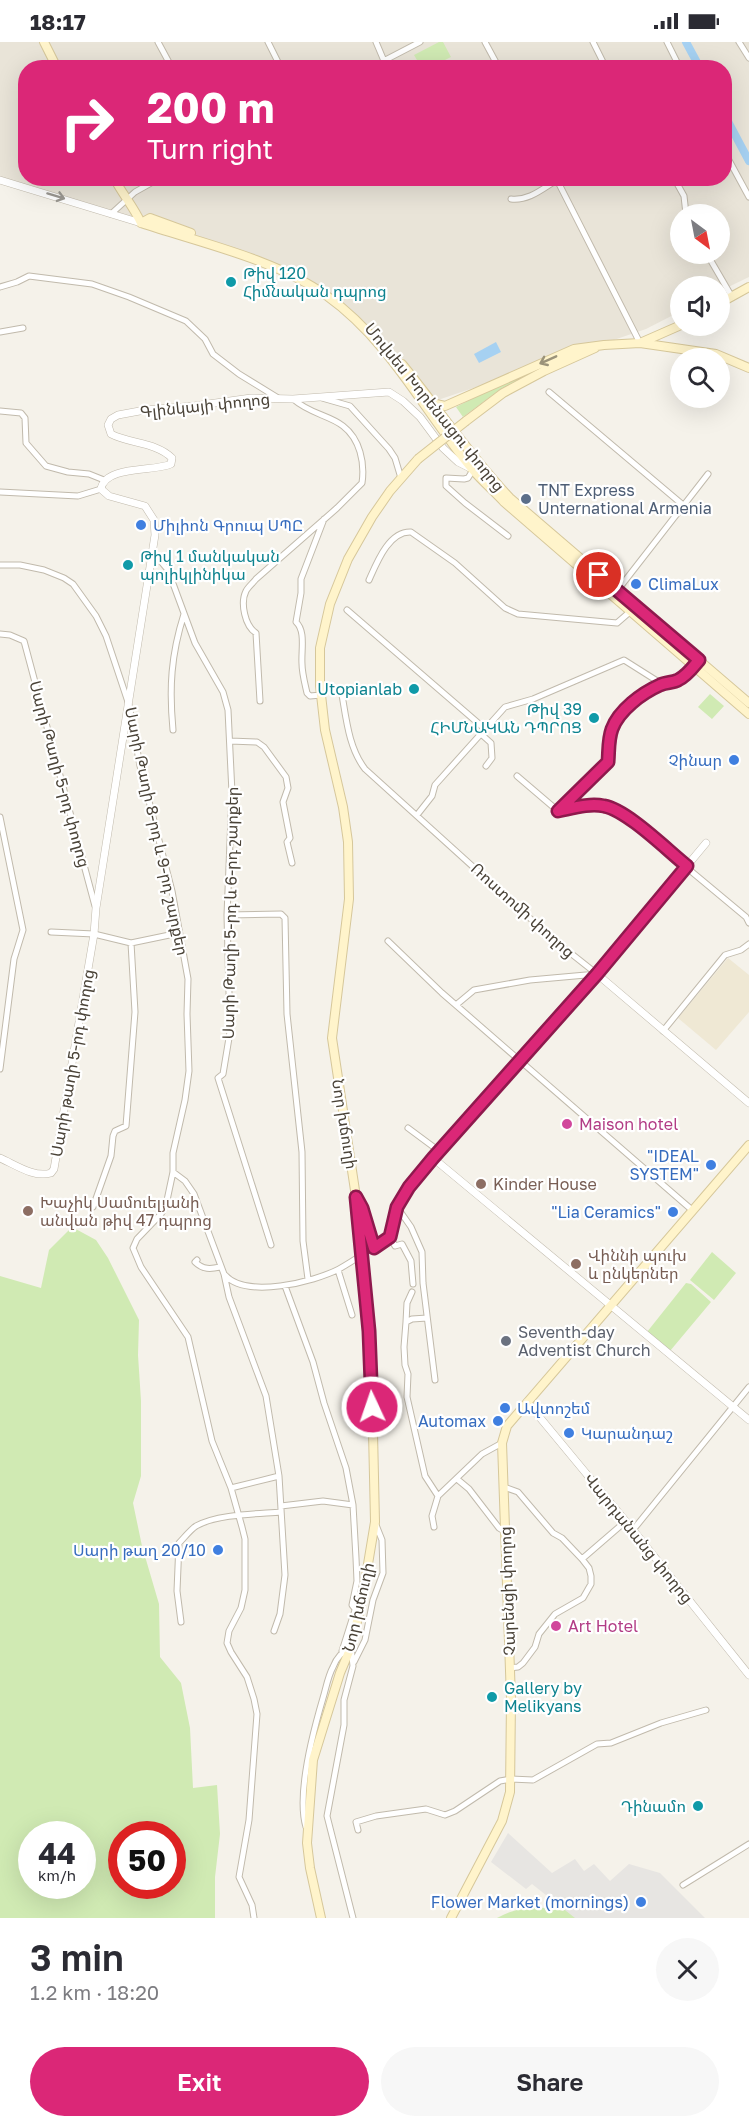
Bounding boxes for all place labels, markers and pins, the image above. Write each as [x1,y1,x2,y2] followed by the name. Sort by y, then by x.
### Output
[243,263,387,301] place label: Թիվ 120 Հիմնական դպրոց
[224,275,238,289] marker: Թիվ 120 Հիմնական դպրոց
[538,480,712,518] place label: TNT Express Unternational Armenia
[519,492,533,506] marker: TNT Express Unternational Armenia
[153,515,303,535] place label: Միլիոն Գրուպ ՍՊԸ
[134,518,148,532] marker: Միլիոն Գրուպ ՍՊԸ
[140,546,280,584] place label: Թիվ 1 մանկական պոլիկլինիկա
[573,549,624,600] pin
[121,558,135,572] marker: Թիվ 1 մանկական պոլիկլինիկա
[648,574,719,594] place label: ClimaLux
[629,577,643,591] marker: ClimaLux
[317,679,402,699] place label: Utopianlab
[407,682,421,696] marker: Utopianlab
[430,699,582,737] place label: Թիվ 39 ՀԻՄՆԱԿԱՆ ԴՊՐՈՑ
[587,711,601,725] marker: Թիվ 39 ՀԻՄՆԱԿԱՆ ԴՊՐՈՑ
[668,750,722,770] place label: Չինար
[727,753,741,767] marker: Չինար
[579,1114,678,1134] place label: Maison hotel
[560,1117,574,1131] marker: Maison hotel
[629,1146,699,1184] place label: "IDEAL SYSTEM"
[704,1158,718,1172] marker: "IDEAL SYSTEM"
[493,1174,597,1194] place label: Kinder House
[474,1177,488,1191] marker: Kinder House
[40,1192,212,1230] place label: Խաչիկ Սամուելյանի անվան թիվ 47 դպրոց
[551,1202,661,1222] place label: "Lia Ceramics"
[21,1204,35,1218] marker: Խաչիկ Սամուելյանի անվան թիվ 47 դպրոց
[666,1205,680,1219] marker: "Lia Ceramics"
[588,1245,687,1283] place label: Վիննի պուխ և ընկերներ
[569,1257,583,1271] marker: Վիննի պուխ և ընկերներ
[518,1322,651,1360] place label: Seventh-day Adventist Church
[499,1334,513,1348] marker: Seventh-day Adventist Church
[517,1398,590,1418] place label: Ավտոշեմ
[498,1401,512,1415] marker: Ավտոշեմ
[418,1411,486,1431] place label: Automax
[491,1414,505,1428] marker: Automax
[581,1423,673,1443] place label: Կարանդաշ
[562,1426,576,1440] marker: Կարանդաշ
[73,1540,206,1560] place label: Սարի թաղ 20/10
[211,1543,225,1557] marker: Սարի թաղ 20/10
[568,1616,638,1636] place label: Art Hotel
[549,1619,563,1633] marker: Art Hotel
[504,1678,582,1716] place label: Gallery by Melikyans
[485,1690,499,1704] marker: Gallery by Melikyans
[621,1796,686,1816] place label: Դինամո
[691,1799,705,1813] marker: Դինամո
[431,1892,629,1912] place label: Flower Market (mornings)
[634,1895,648,1909] marker: Flower Market (mornings)

